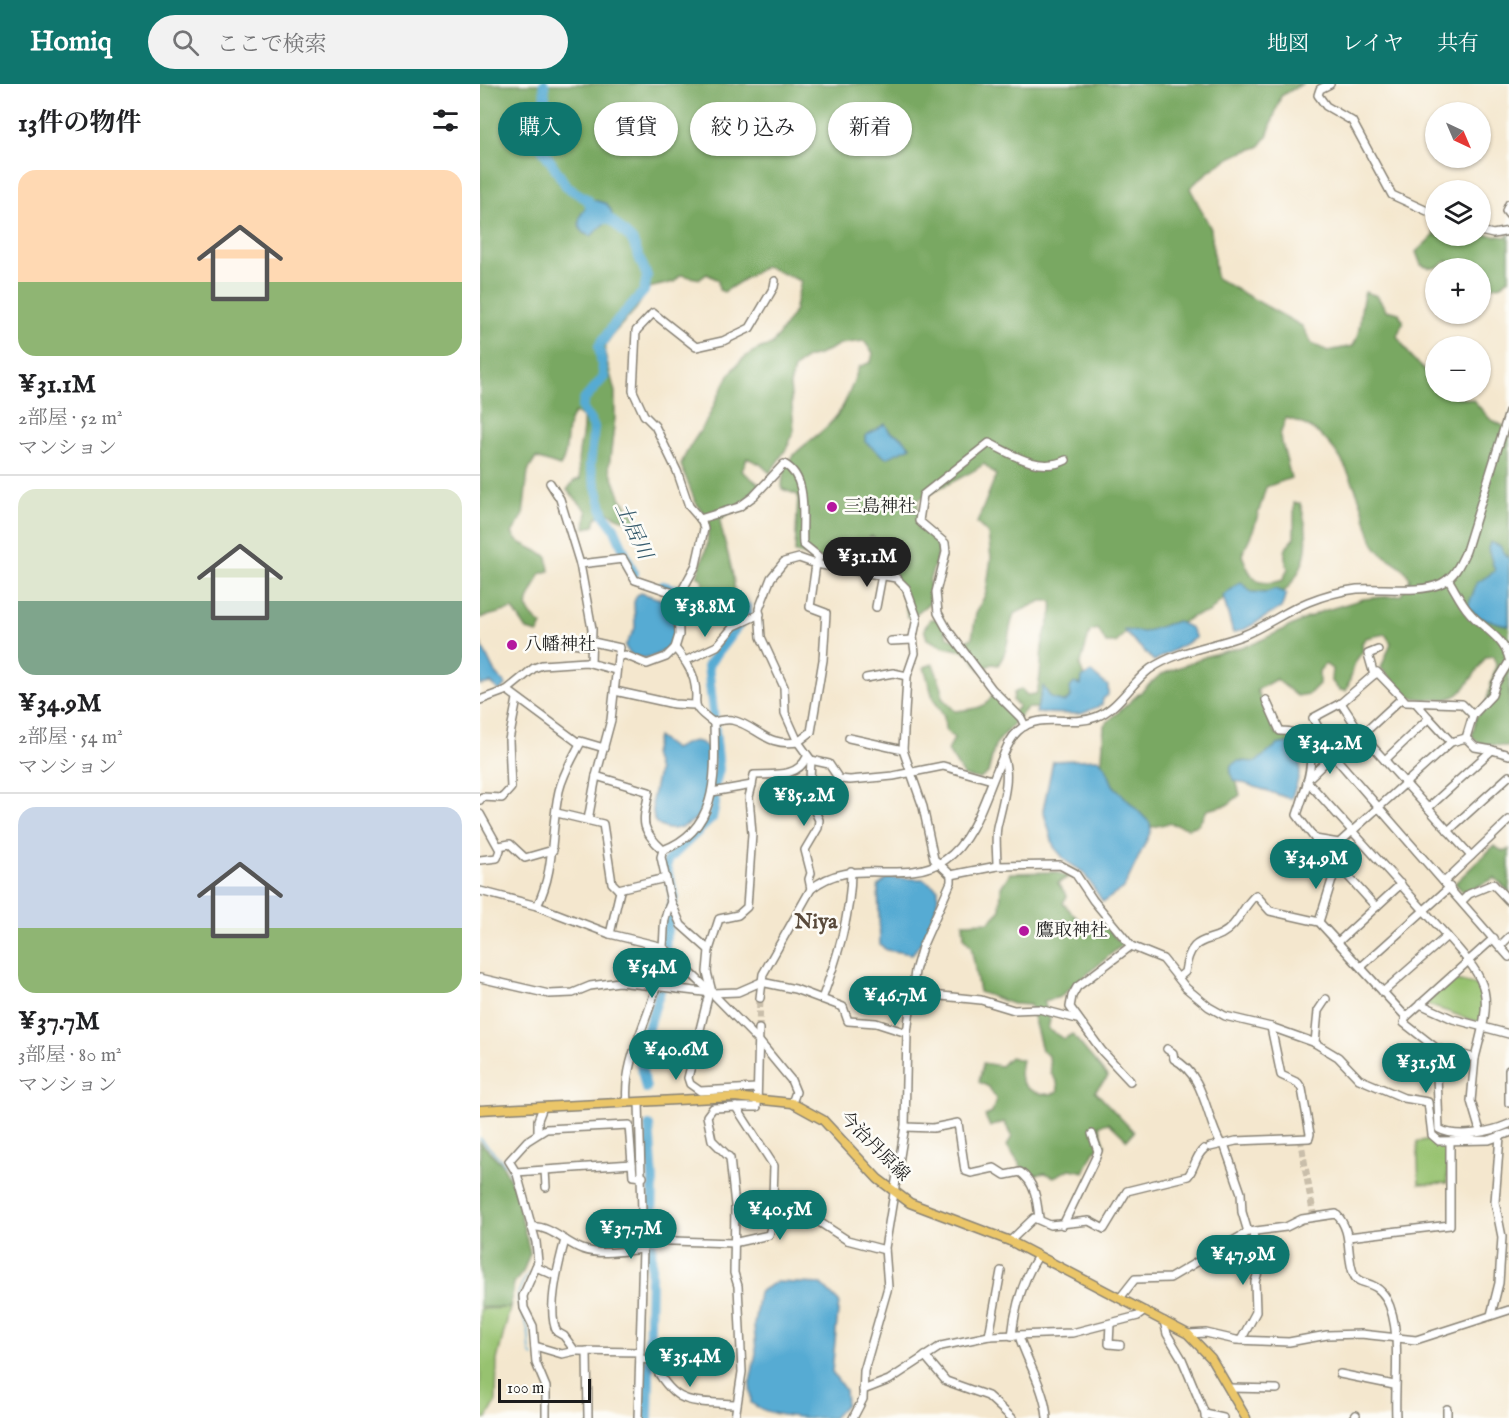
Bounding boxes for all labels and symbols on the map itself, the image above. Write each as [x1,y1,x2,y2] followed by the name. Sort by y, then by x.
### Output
[1425,102,1491,168] north arrow
[844,496,916,519] place label: 三島神社
[609,499,658,565] water label: 土居川
[825,500,839,514] marker: 三島神社
[818,537,916,588] pin: ¥31.1M
[656,587,754,638] pin: ¥38.8M
[524,634,596,657] place label: 八幡神社
[505,638,519,652] marker: 八幡神社
[1281,724,1379,775] pin: ¥34.2M
[755,776,853,827] pin: ¥85.2M
[1267,839,1365,890] pin: ¥34.9M
[794,909,838,936] district label: Niya
[1036,920,1108,943] place label: 鷹取神社
[1017,924,1031,938] marker: 鷹取神社
[616,948,688,999] pin: ¥54M
[846,976,944,1027] pin: ¥46.7M
[627,1030,725,1081] pin: ¥40.6M
[1377,1043,1475,1094] pin: ¥31.5M
[834,1107,914,1187] street label: 今治丹原線
[731,1190,829,1241] pin: ¥40.5M
[582,1209,680,1260] pin: ¥37.7M
[1194,1235,1292,1286] pin: ¥47.9M
[641,1337,739,1388] pin: ¥35.4M
[498,1376,591,1404] scale bar

